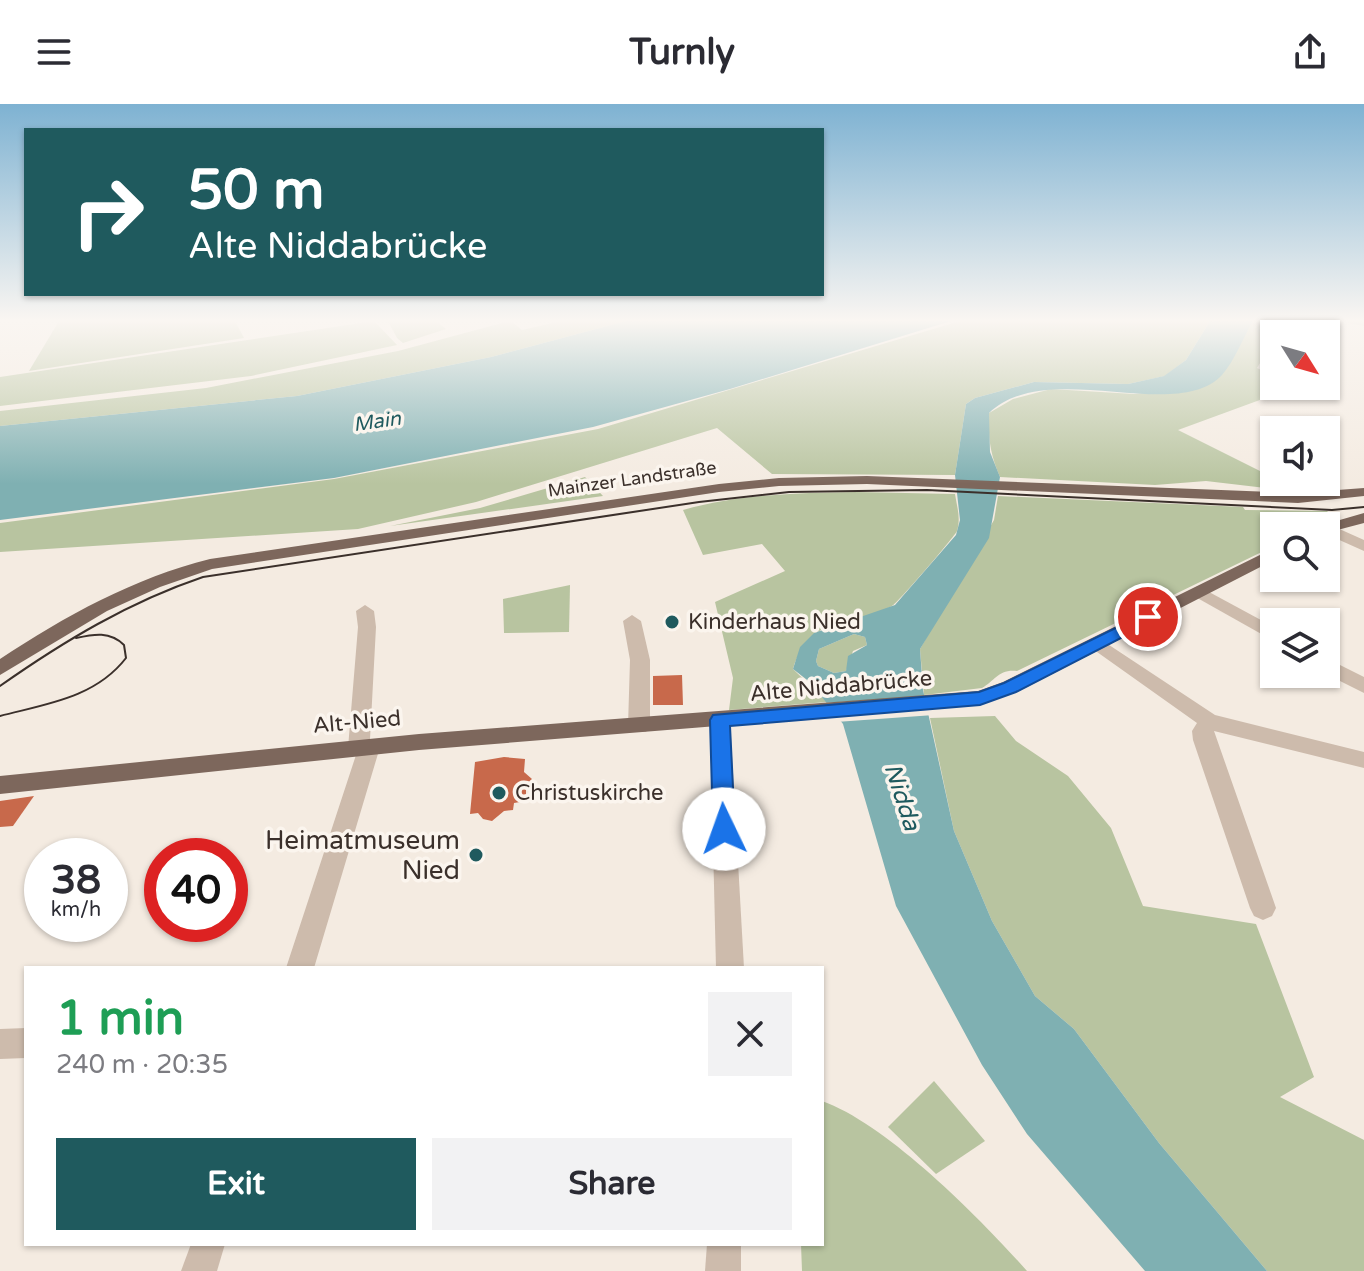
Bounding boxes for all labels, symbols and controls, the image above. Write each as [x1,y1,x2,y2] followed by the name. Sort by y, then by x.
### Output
[32,30,76,74] icon: menu
[1288,30,1332,74] icon: share
[629,31,735,74] text: Turnly
[188,157,324,224] text: 50 m
[56,160,160,264] icon: right
[188,225,487,268] text: Alte Niddabrücke
[1260,320,1340,400] north arrow
[1260,320,1340,688] map controls
[352,407,403,437] water label: Main
[1260,416,1340,496] button: sound
[546,456,718,502] street label: Mainzer Landstraße
[1260,512,1340,592] button: search
[1114,583,1182,651] pin
[1126,595,1170,639] icon: arrive
[1260,608,1340,688] button: layers
[688,609,861,635] place label: Kinderhaus Nied
[663,613,681,631] marker: Kinderhaus Nied
[749,665,933,707] street label: Alte Niddabrücke
[312,705,402,739] street label: Alt-Nied
[878,760,927,835] water label: Nidda
[515,780,664,806] place label: Christuskirche
[490,784,508,802] marker: Christuskirche
[682,787,766,871] position arrow
[265,825,460,886] place label: Heimatmuseum Nied
[144,838,248,942] speed limit sign: 40
[467,846,485,864] marker: Heimatmuseum Nied
[51,856,101,904] text: 38
[51,898,101,922] text: km/h
[56,990,184,1048] text: 1 min
[708,992,792,1076] button: close
[56,1049,228,1080] text: 240 m · 20:35
[56,1138,416,1230] button: Exit
[432,1138,792,1230] button: Share

